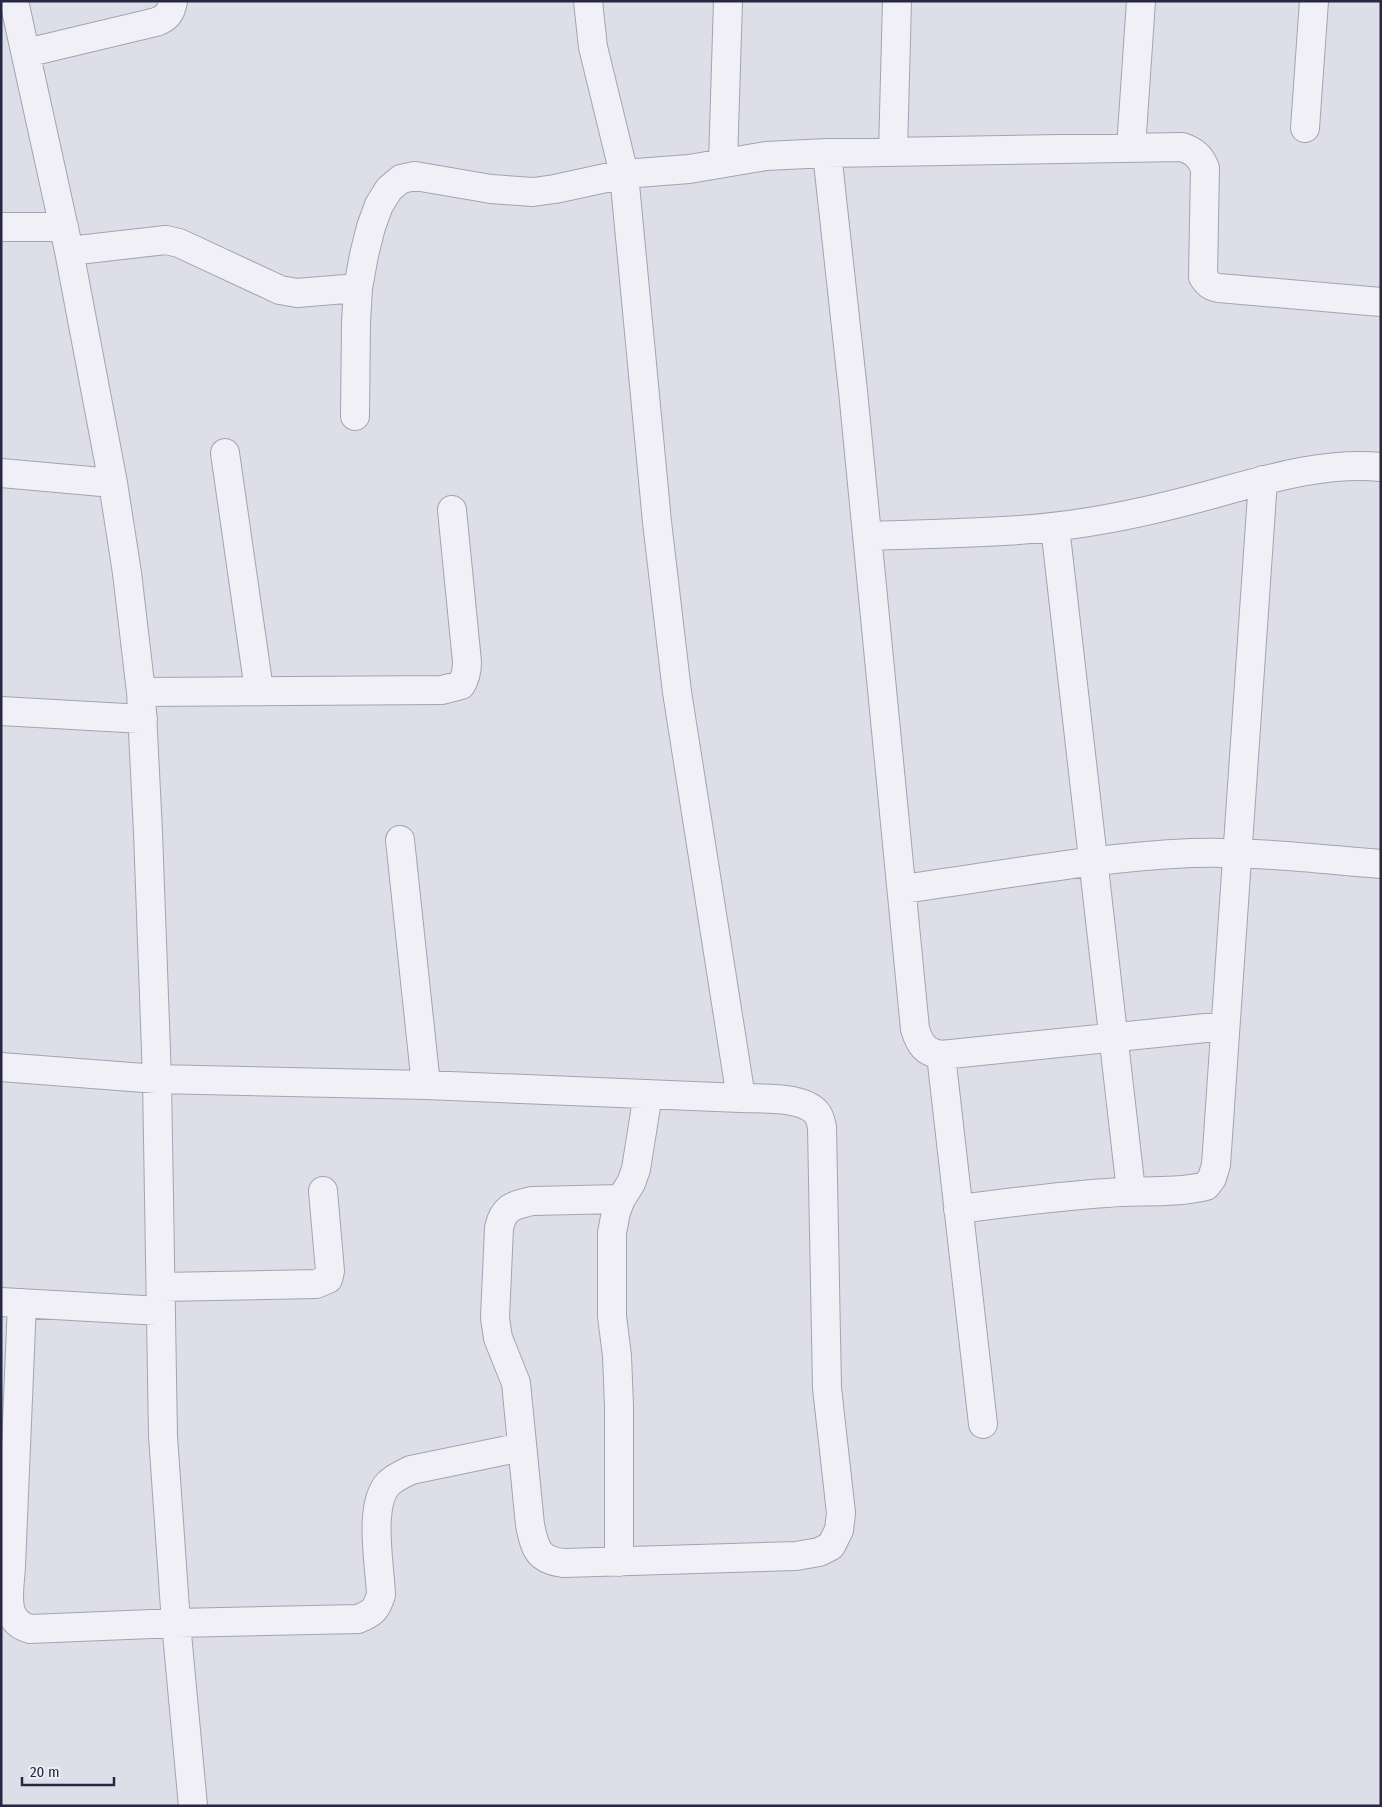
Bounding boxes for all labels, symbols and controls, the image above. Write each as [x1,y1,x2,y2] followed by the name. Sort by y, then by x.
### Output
[22,1754,115,1786] scale bar
[30,1763,60,1781] text: 20 m

